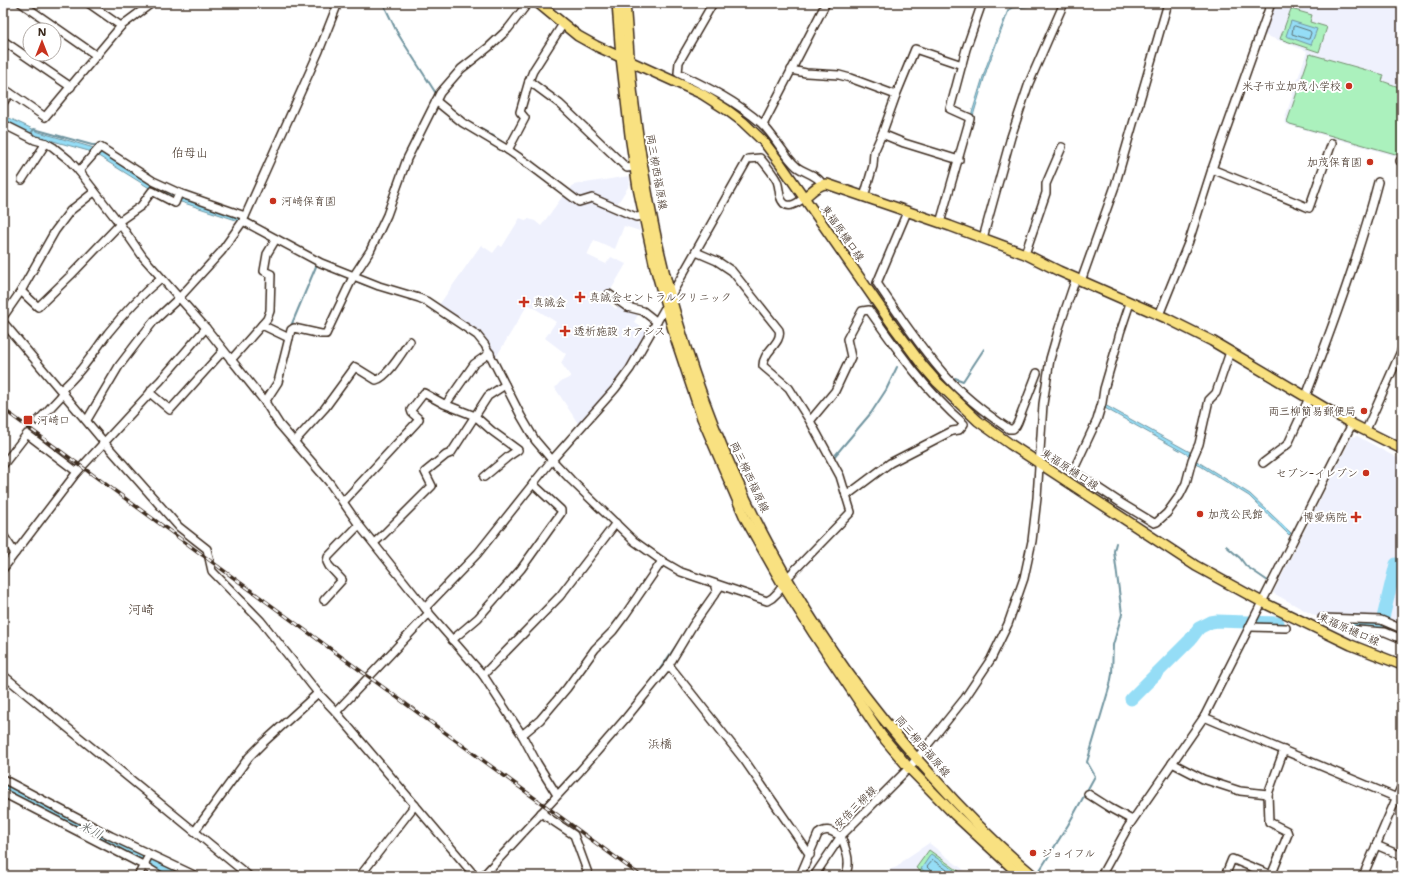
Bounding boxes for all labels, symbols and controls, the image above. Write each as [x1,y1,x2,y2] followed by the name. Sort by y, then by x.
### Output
[22,22,62,62] north arrow
[38,25,47,40] text: N
[1242,79,1341,94] place label: 米子市立加茂小学校
[1344,81,1354,91] marker: 米子市立加茂小学校
[642,133,671,211] street label: 両三柳西福原線
[172,145,208,161] district label: 伯母山
[1307,155,1362,170] place label: 加茂保育園
[1365,157,1375,167] marker: 加茂保育園
[281,194,336,209] place label: 河崎保育園
[268,196,278,206] marker: 河崎保育園
[818,202,868,265] street label: 東福原樋口線
[589,290,732,305] place label: 真誠会セントラルクリニック
[574,291,586,303] marker: 真誠会セントラルクリニック
[533,295,566,310] place label: 真誠会
[518,296,530,308] marker: 真誠会
[574,324,666,339] place label: 透析施設 オアシス
[559,325,571,337] marker: 透析施設 オアシス
[1268,404,1356,419] place label: 両三柳簡易郵便局
[1359,406,1369,416] marker: 両三柳簡易郵便局
[37,413,70,428] place label: 河崎口
[22,414,34,426] marker: 河崎口
[726,439,773,515] street label: 両三柳西福原線
[1038,445,1101,494] street label: 東福原樋口線
[1276,466,1358,481] place label: セブン-イレブン
[1361,468,1371,478] marker: セブン-イレブン
[1208,507,1263,522] place label: 加茂公民館
[1195,509,1205,519] marker: 加茂公民館
[1303,510,1347,525] place label: 博愛病院
[1350,511,1362,523] marker: 博愛病院
[128,601,154,618] district label: 河崎
[1316,609,1382,650] street label: 東福原樋口線
[892,712,954,780] street label: 両三柳西福原線
[648,736,672,752] district label: 浜橋
[831,783,880,832] street label: 安倍三柳線
[77,817,105,843] water label: 米川
[1041,846,1096,861] place label: ジョイフル
[1028,848,1038,858] marker: ジョイフル

